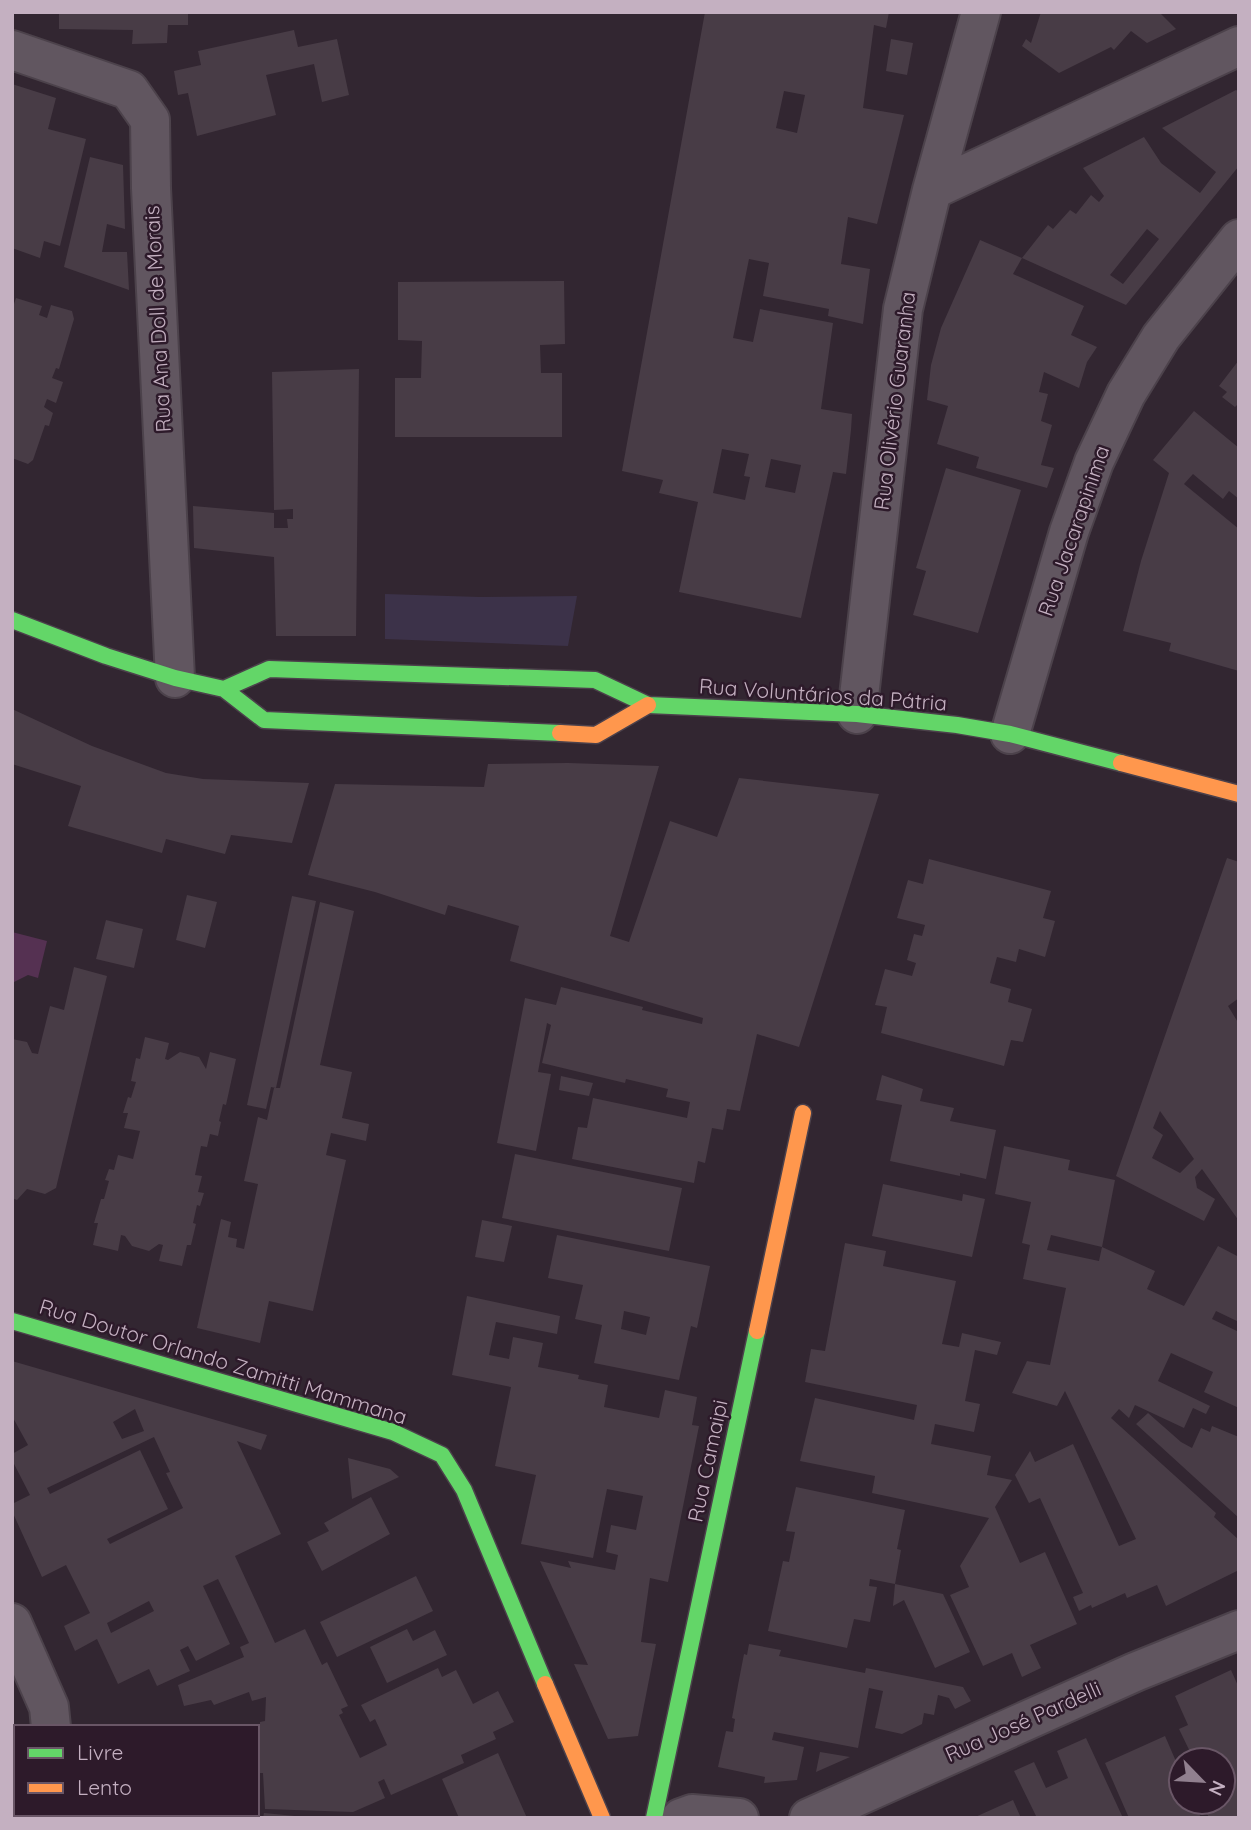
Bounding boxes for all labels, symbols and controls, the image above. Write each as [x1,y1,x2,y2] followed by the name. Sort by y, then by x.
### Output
[138,205,176,433] street label: Rua Ana Doll de Morais
[868,290,920,512] street label: Rua Olivério Guaranha
[1032,442,1114,619] street label: Rua Jacarapinima
[698,672,948,716] street label: Rua Voluntários da Pátria
[36,1293,410,1429] street label: Rua Doutor Orlando Zamitti Mammana
[681,1397,733,1524] street label: Rua Camaipi
[941,1675,1105,1767] street label: Rua José Pardelli
[14,1725,259,1816] legend
[77,1739,123,1765] text: Livre
[1167,1746,1237,1816] north arrow
[77,1774,132,1800] text: Lento
[1204,1777,1231,1800] text: N

